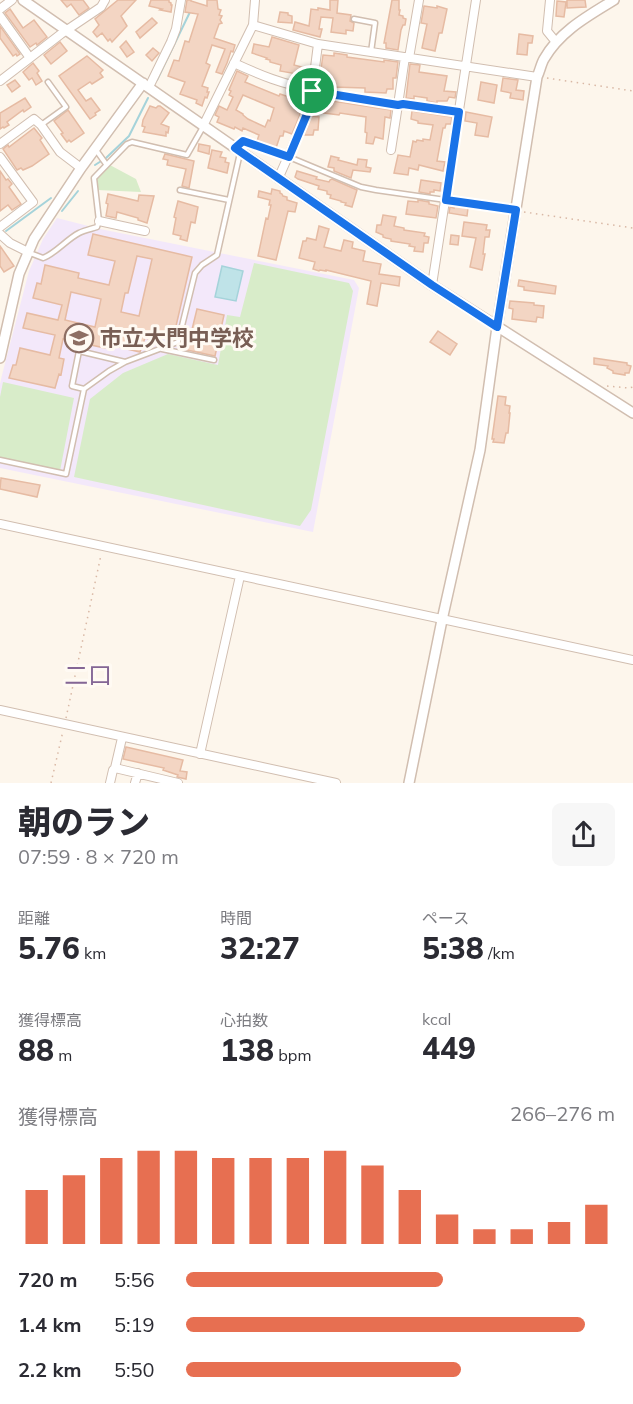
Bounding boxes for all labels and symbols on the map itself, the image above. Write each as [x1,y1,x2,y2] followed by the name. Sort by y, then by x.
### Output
[286,65,337,116] pin
[63,322,95,354] school or university icon: 市立大門中学校
[100,324,254,352] place label: 市立大門中学校
[64,660,112,690] district label: 二口

